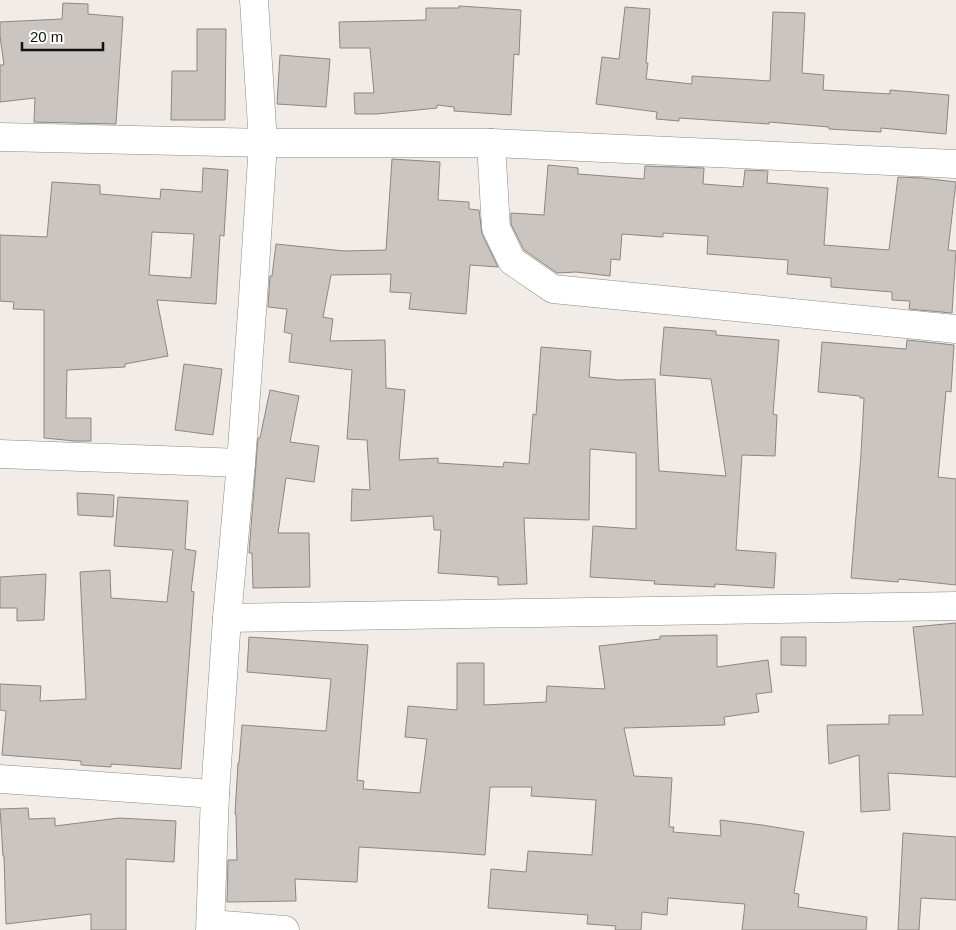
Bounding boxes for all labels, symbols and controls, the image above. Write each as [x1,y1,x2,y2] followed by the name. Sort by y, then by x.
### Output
[22,20,104,52] scale bar
[30,28,63,45] text: 20 m

